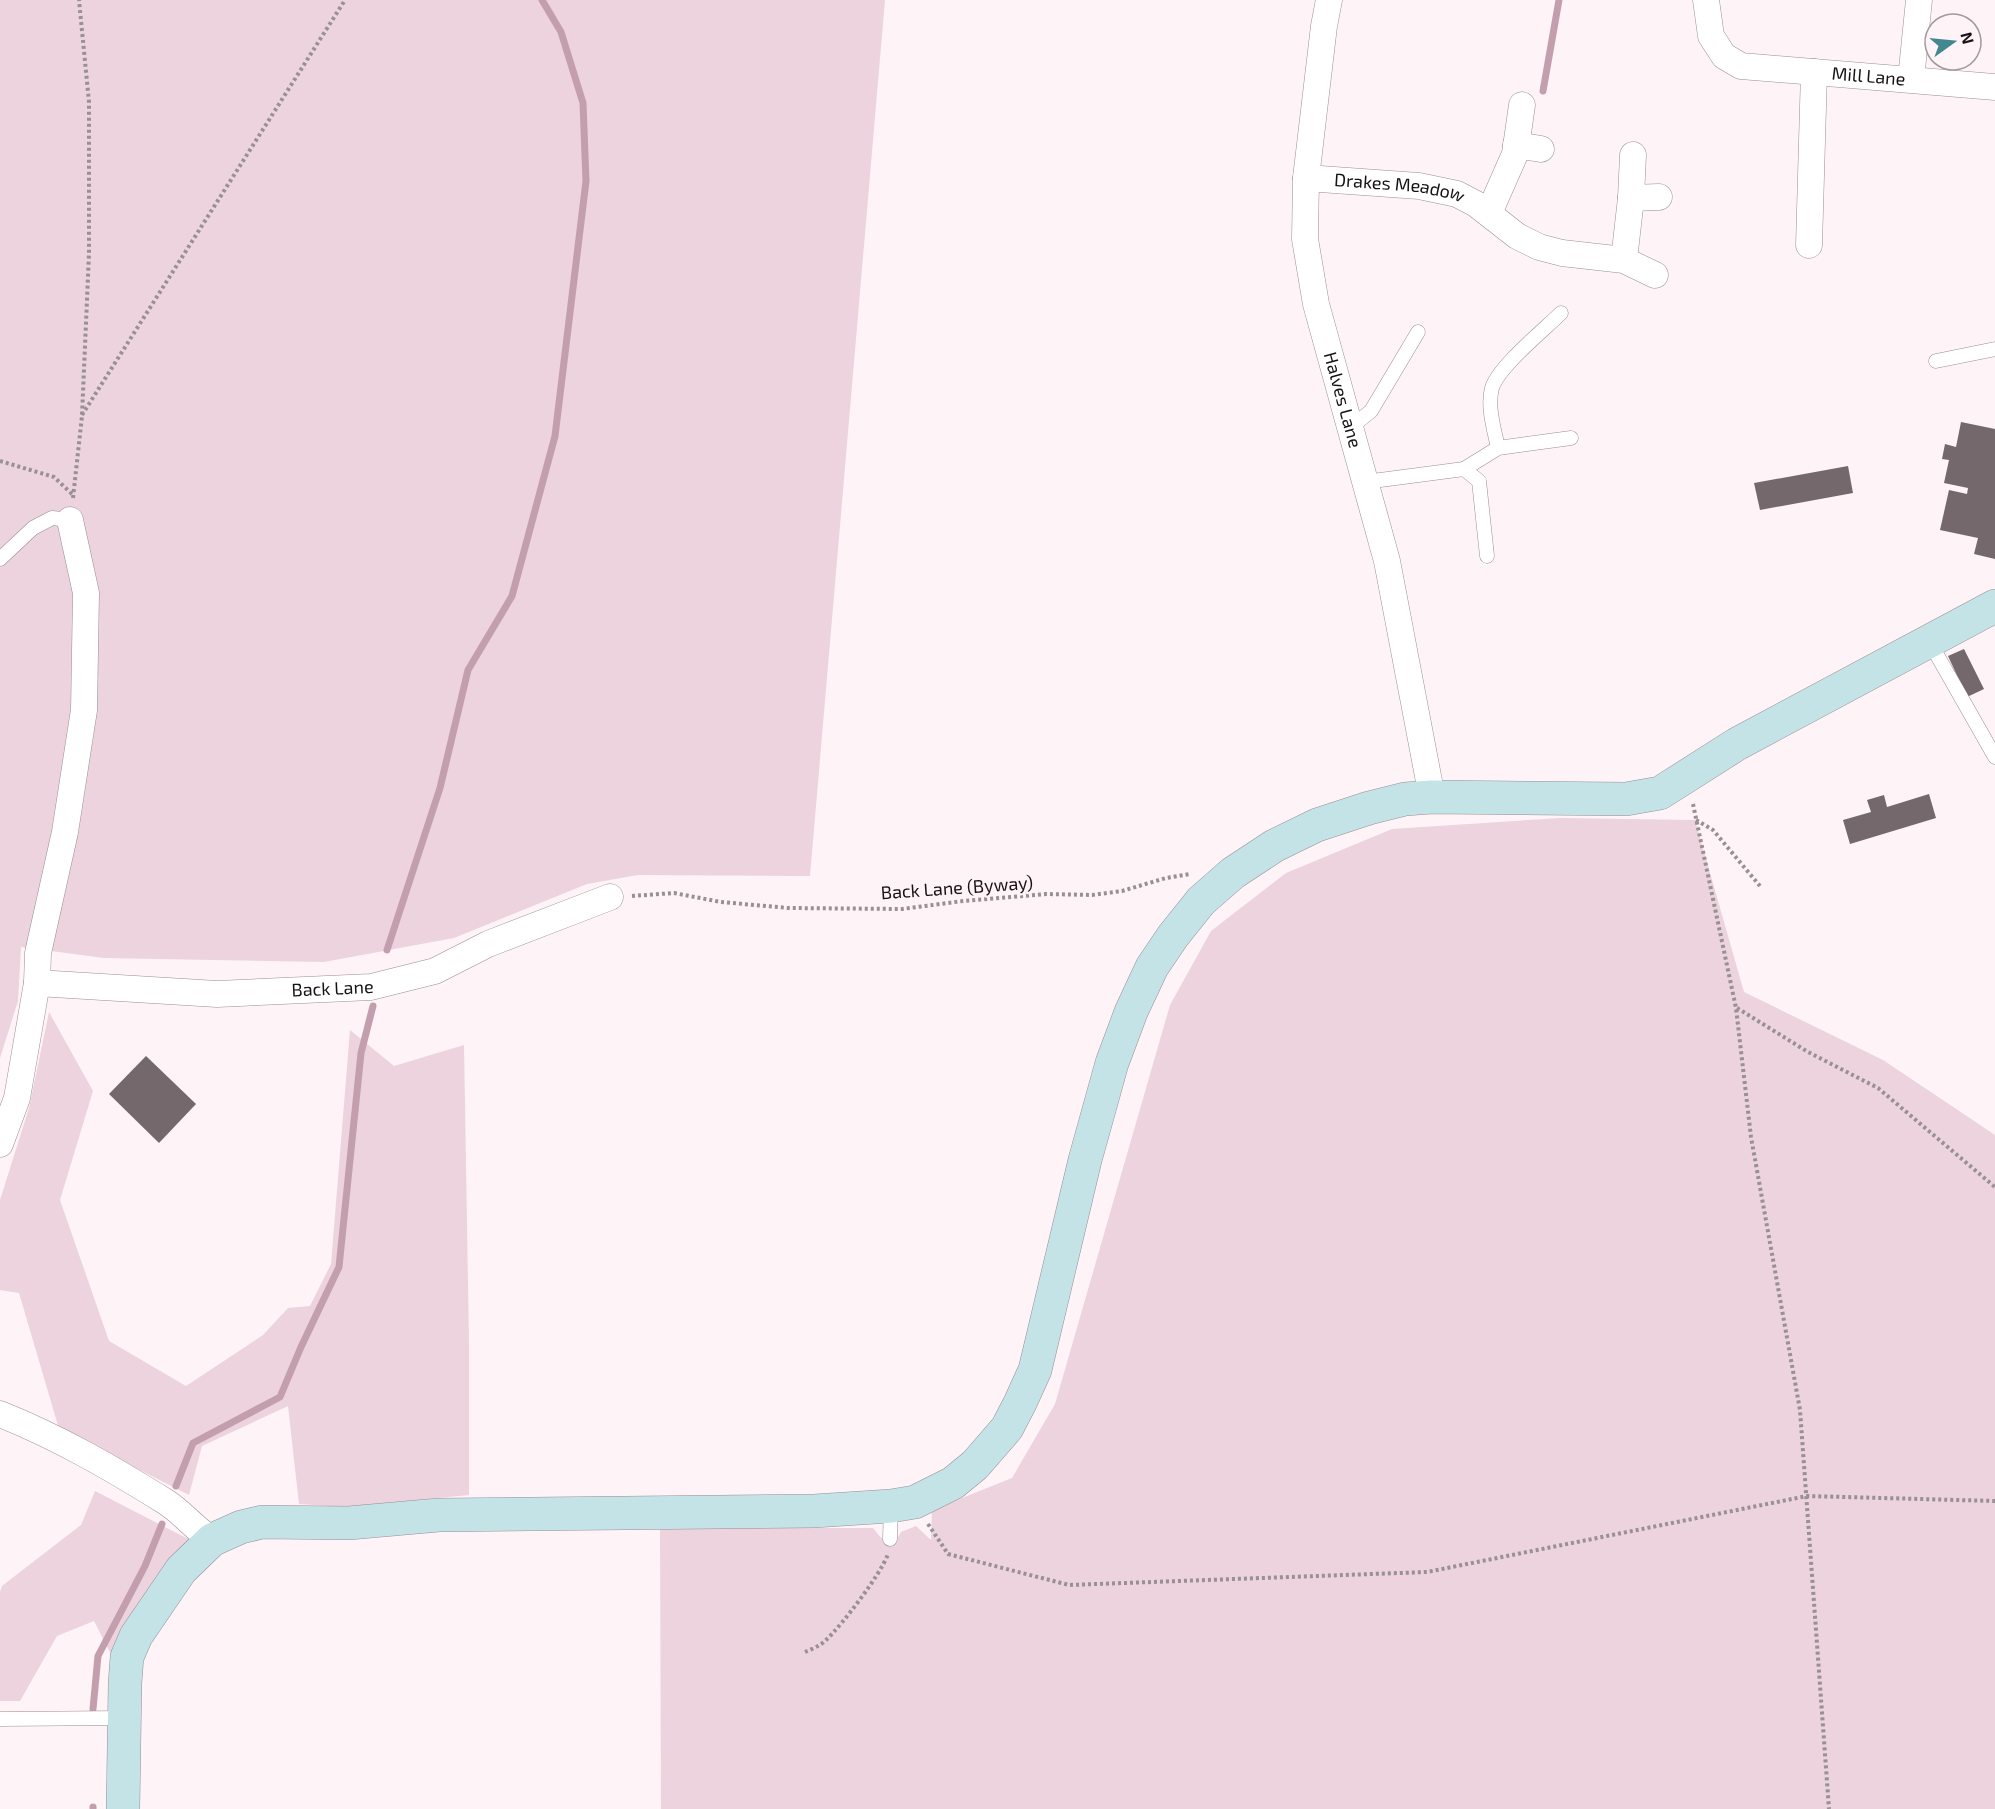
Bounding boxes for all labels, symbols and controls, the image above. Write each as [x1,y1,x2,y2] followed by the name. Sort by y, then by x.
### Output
[1923,12,1983,72] north arrow
[1957,30,1979,46] text: N
[1831,62,1906,90] street label: Mill Lane
[1333,168,1469,206] street label: Drakes Meadow
[1320,349,1367,450] street label: Halves Lane
[880,871,1034,903] street label: Back Lane (Byway)
[291,975,374,1001] street label: Back Lane

